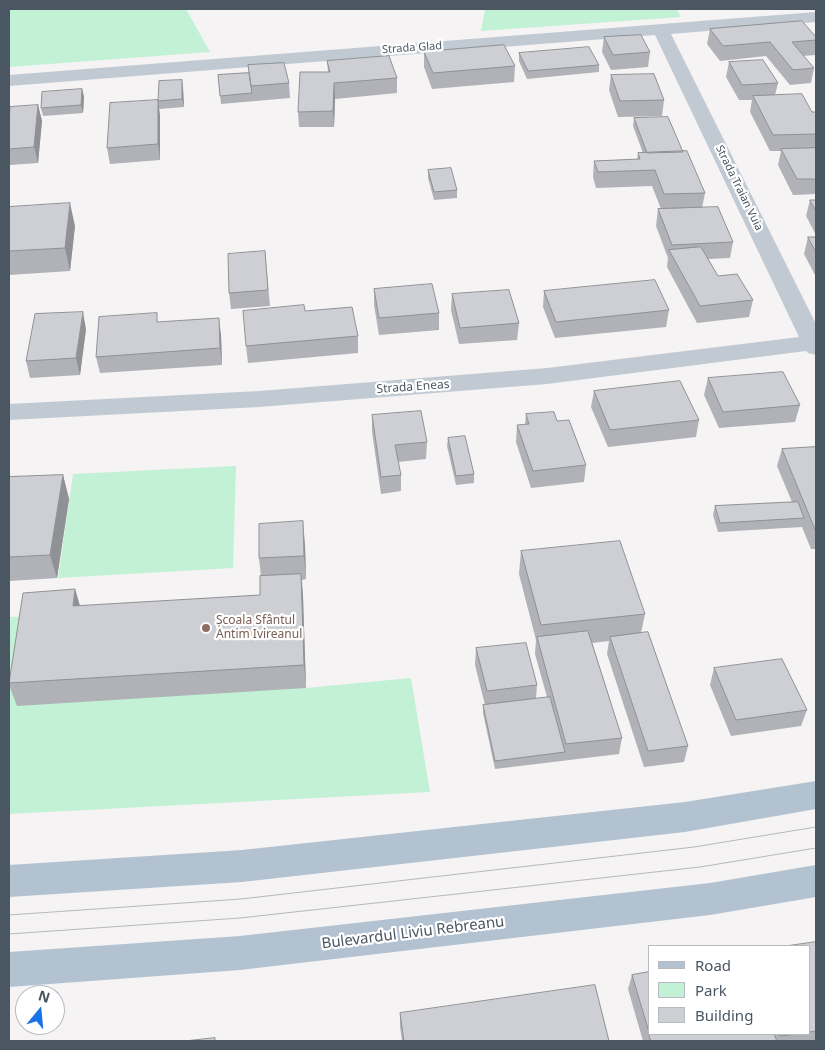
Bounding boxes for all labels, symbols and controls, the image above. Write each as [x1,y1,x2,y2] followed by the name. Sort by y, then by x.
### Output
[382,39,442,57] street label: Strada Glad
[713,143,765,233] street label: Strada Traian Vuia
[376,377,450,397] street label: Strada Eneas
[216,614,302,642] place label: Școala Sfântul Antim Ivireanul
[200,622,212,634] marker: Școala Sfântul Antim Ivireanul
[321,913,505,953] street label: Bulevardul Liviu Rebreanu
[648,945,810,1035] legend
[695,955,731,975] text: Road
[695,980,727,1000] text: Park
[15,985,65,1035] north arrow
[36,985,52,1007] text: N
[695,1005,753,1025] text: Building

